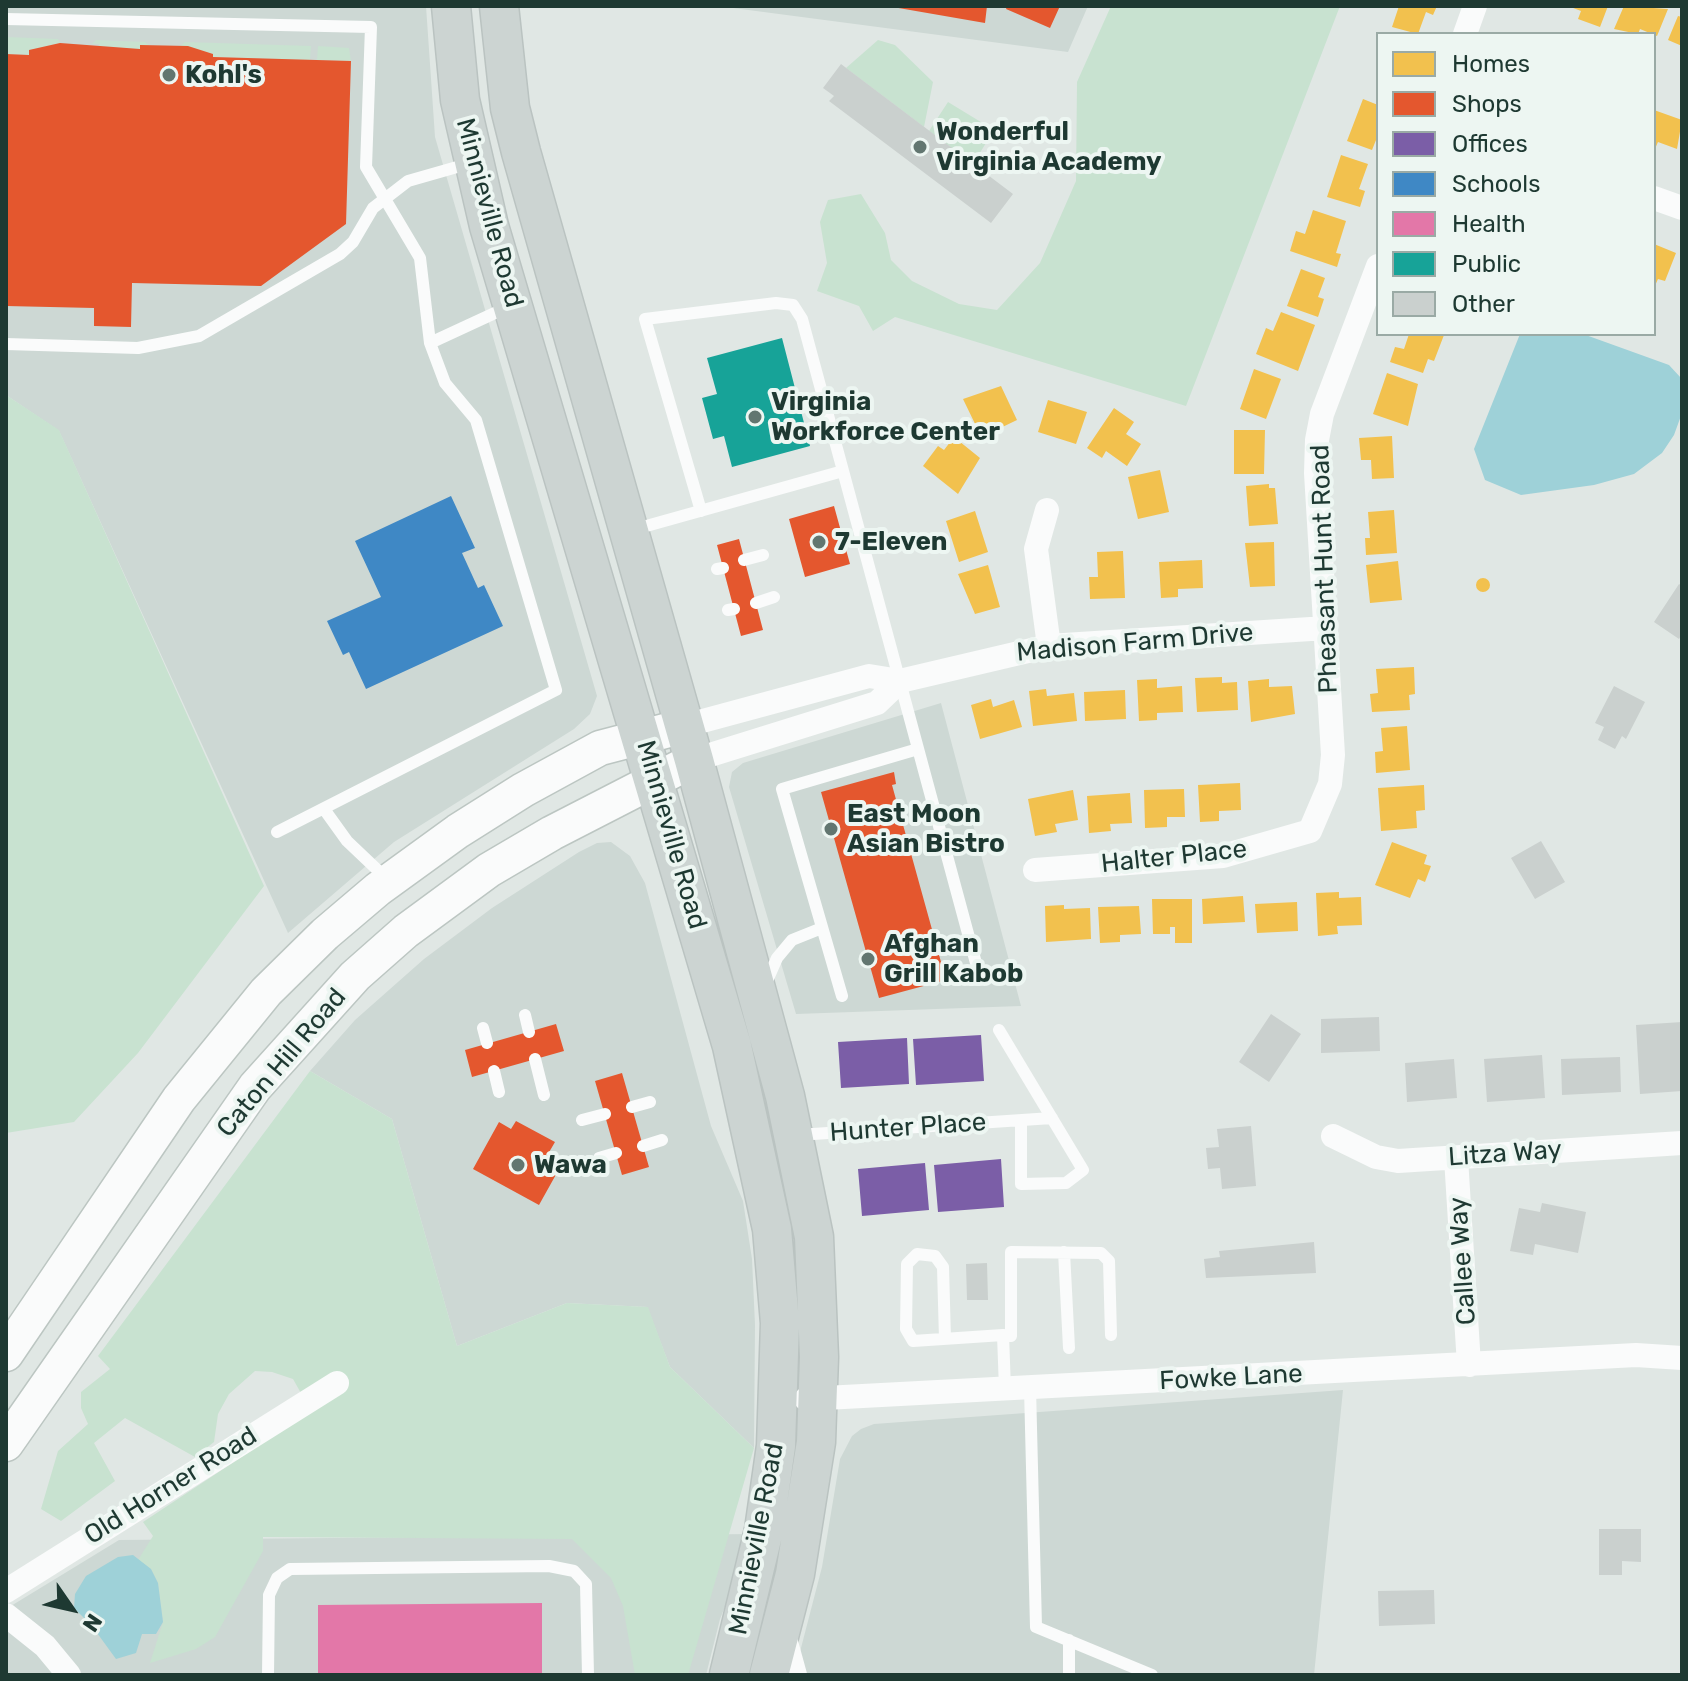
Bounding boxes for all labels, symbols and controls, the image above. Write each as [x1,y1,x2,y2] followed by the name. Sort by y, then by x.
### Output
[1376,32,1656,336] legend
[1452,50,1530,78] text: Homes
[185,59,262,91] place label: Kohl's
[160,66,178,84] marker: Kohl's
[1452,90,1522,118] text: Shops
[449,115,529,311] street label: Minnieville Road
[936,116,1162,178] place label: Wonderful Virginia Academy
[1452,130,1528,158] text: Offices
[911,138,929,156] marker: Wonderful Virginia Academy
[1452,170,1540,198] text: Schools
[1452,210,1526,238] text: Health
[1452,250,1521,278] text: Public
[1452,290,1515,318] text: Other
[771,386,1000,448] place label: Virginia Workforce Center
[746,408,764,426] marker: Virginia Workforce Center
[1305,444,1345,694] street label: Pheasant Hunt Road
[835,526,948,558] place label: 7-Eleven
[810,533,828,551] marker: 7-Eleven
[1015,617,1255,669] street label: Madison Farm Drive
[629,737,713,933] street label: Minnieville Road
[847,798,1005,860] place label: East Moon Asian Bistro
[822,820,840,838] marker: East Moon Asian Bistro
[1100,834,1248,880] street label: Halter Place
[884,928,1023,990] place label: Afghan Grill Kabob
[859,950,877,968] marker: Afghan Grill Kabob
[211,982,353,1144] street label: Caton Hill Road
[829,1107,987,1149] street label: Hunter Place
[1447,1134,1563,1174] street label: Litza Way
[534,1149,607,1181] place label: Wawa
[509,1156,527,1174] marker: Wawa
[1443,1196,1483,1326] street label: Callee Way
[1159,1359,1303,1397] street label: Fowke Lane
[79,1420,263,1552] street label: Old Horner Road
[723,1440,791,1638] street label: Minnieville Road
[32,1569,112,1649] north arrow
[77,1609,108,1637] text: N

